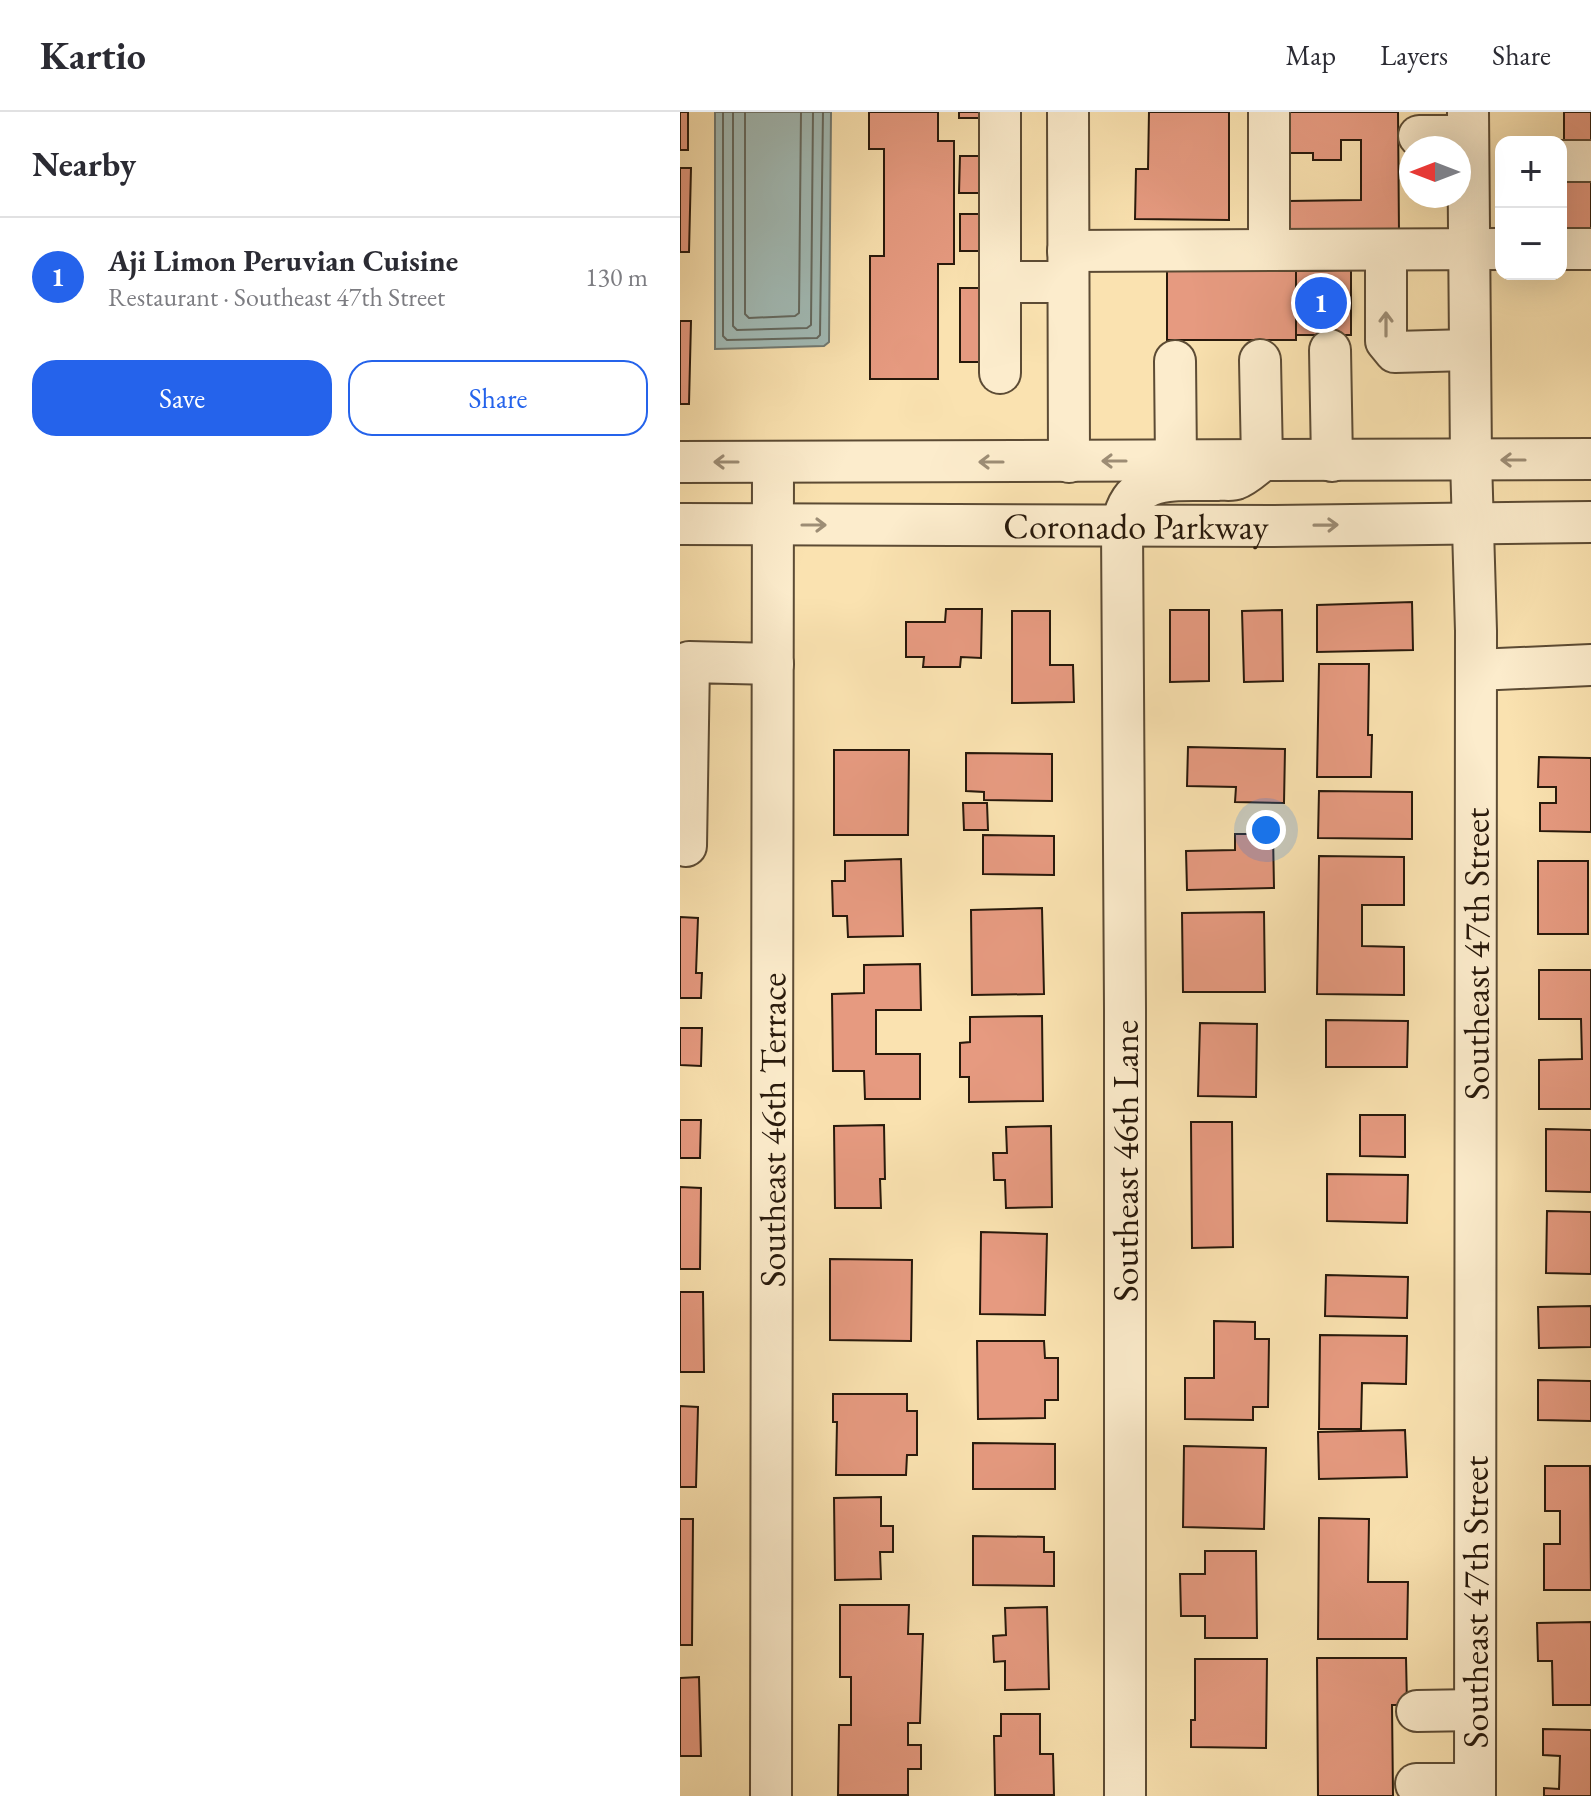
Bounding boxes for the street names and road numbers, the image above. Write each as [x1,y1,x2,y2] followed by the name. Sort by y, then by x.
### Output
[1003,502,1269,549] street label: Coronado Parkway
[1453,807,1500,1100] street label: Southeast 47th Street
[748,973,796,1287] street label: Southeast 46th Terrace
[1102,1020,1149,1302] street label: Southeast 46th Lane
[1452,1455,1499,1748] street label: Southeast 47th Street

